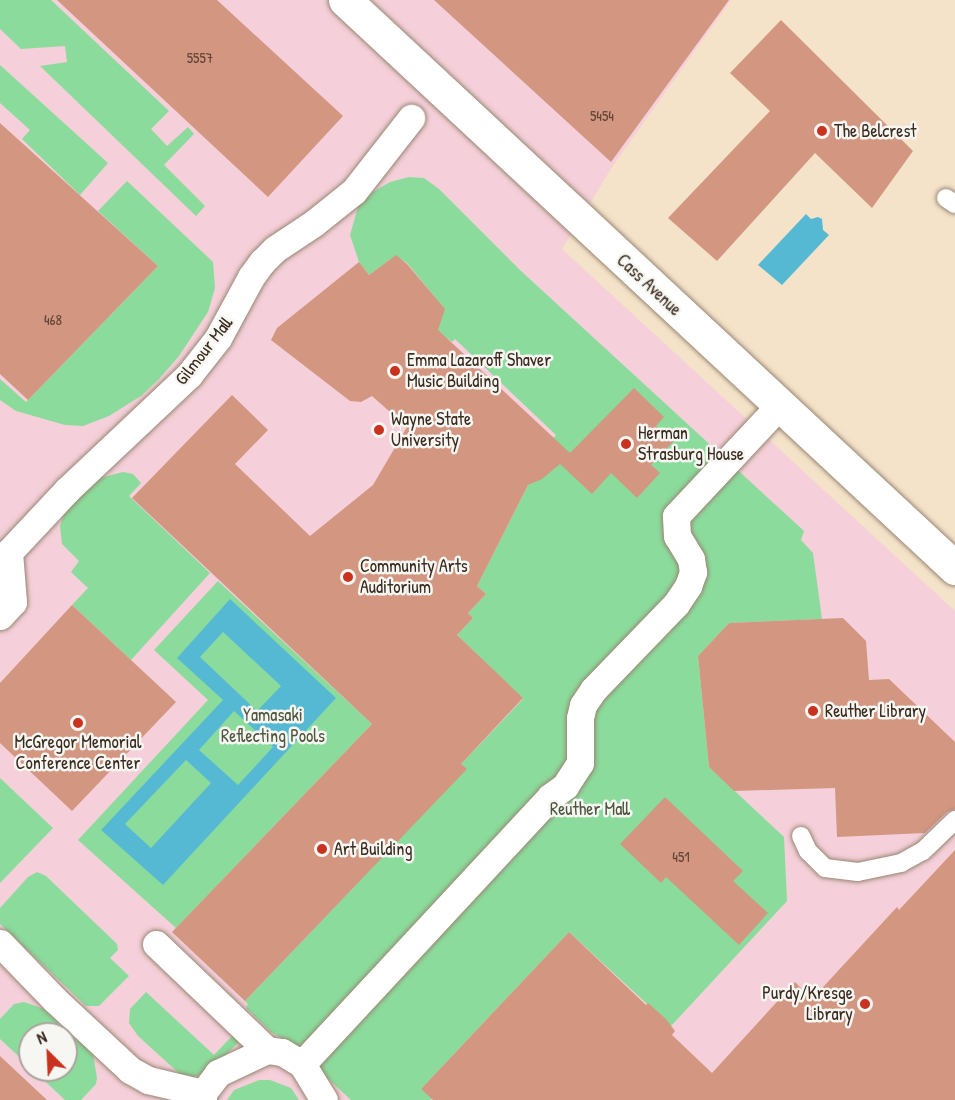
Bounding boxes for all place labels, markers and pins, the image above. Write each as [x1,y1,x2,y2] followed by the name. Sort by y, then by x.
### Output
[834,120,917,142] place label: The Belcrest
[815,124,829,138] marker: The Belcrest
[407,350,551,392] place label: Emma Lazaroff Shaver Music Building
[388,364,402,378] marker: Emma Lazaroff Shaver Music Building
[391,409,471,452] place label: Wayne State University
[372,423,386,437] marker: Wayne State University
[638,423,744,466] place label: Herman Strasburg House
[619,437,633,451] marker: Herman Strasburg House
[360,556,468,598] place label: Community Arts Auditorium
[341,570,355,584] marker: Community Arts Auditorium
[825,700,926,722] place label: Reuther Library
[806,704,820,718] marker: Reuther Library
[71,716,85,730] marker: McGregor Memorial Conference Center
[15,732,141,774] place label: McGregor Memorial Conference Center
[334,838,412,860] place label: Art Building
[315,842,329,856] marker: Art Building
[762,983,853,1026] place label: Purdy/Kresge Library
[858,997,872,1011] marker: Purdy/Kresge Library

